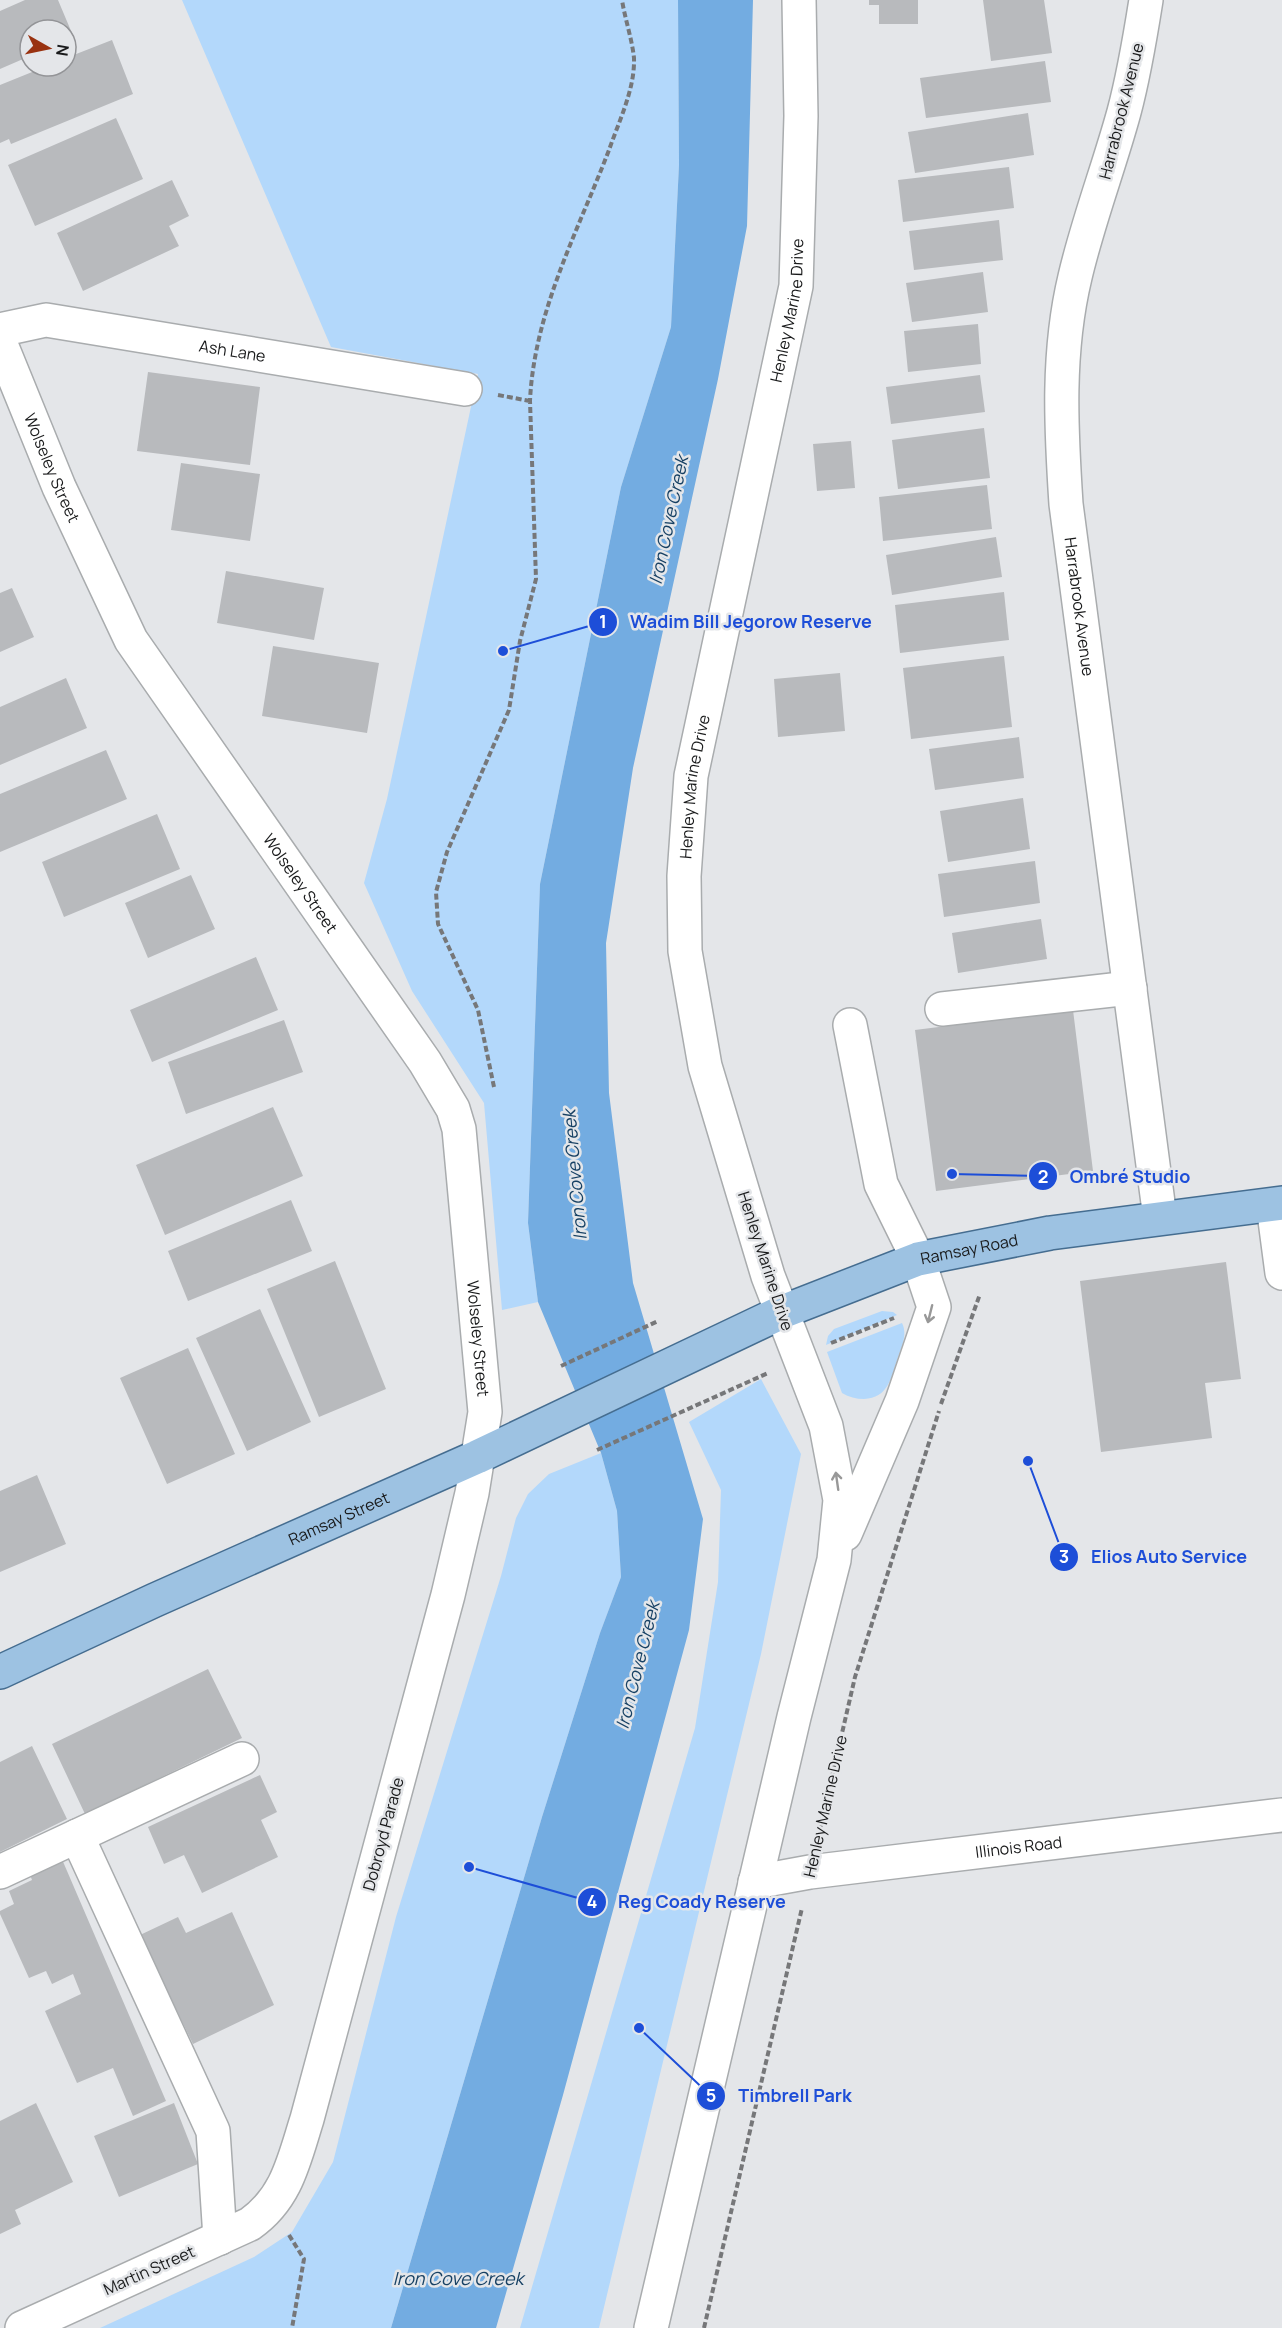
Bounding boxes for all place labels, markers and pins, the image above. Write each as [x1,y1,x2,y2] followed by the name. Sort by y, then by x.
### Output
[588,604,884,640] callout: Wadim Bill Jegorow Reserve
[1028,1158,1202,1194] callout: Ombré Studio
[1049,1539,1259,1575] callout: Elios Auto Service
[577,1884,798,1920] callout: Reg Coady Reserve
[696,2078,863,2114] callout: Timbrell Park

